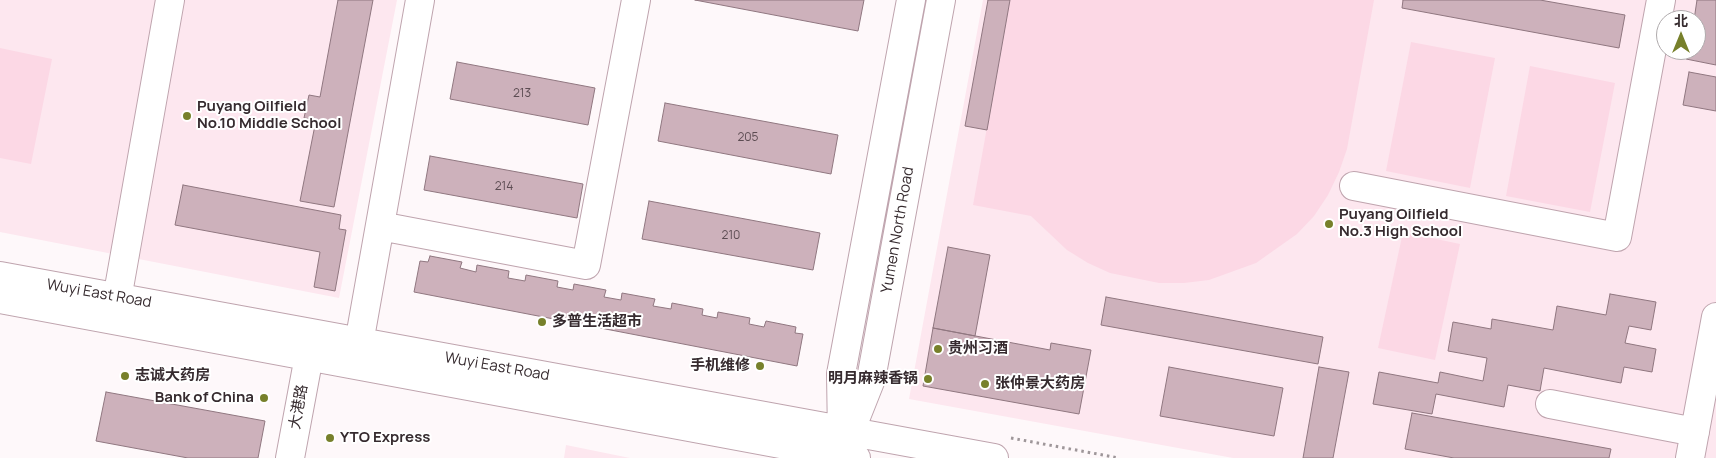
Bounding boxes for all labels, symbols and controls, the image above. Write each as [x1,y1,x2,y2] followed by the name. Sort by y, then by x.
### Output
[1656,10,1706,60] north arrow
[1674,11,1688,30] text: 北
[513,87,531,101] house number: 213
[197,98,341,133] place label: Puyang Oilfield No.10 Middle School
[181,110,193,122] marker: Puyang Oilfield No.10 Middle School
[737,131,759,145] house number: 205
[878,166,918,294] street label: Yumen North Road
[495,180,513,194] house number: 214
[1339,206,1462,241] place label: Puyang Oilfield No.3 High School
[1323,218,1335,230] marker: Puyang Oilfield No.3 High School
[722,229,740,243] house number: 210
[45,276,153,312] street label: Wuyi East Road
[552,313,642,331] place label: 多普生活超市
[536,316,548,328] marker: 多普生活超市
[948,340,1008,358] place label: 贵州习酒
[932,343,944,355] marker: 贵州习酒
[443,349,551,385] street label: Wuyi East Road
[690,357,750,375] place label: 手机维修
[754,360,766,372] marker: 手机维修
[135,367,210,385] place label: 志诚大药房
[119,370,131,382] marker: 志诚大药房
[828,370,918,388] place label: 明月麻辣香锅
[922,373,934,385] marker: 明月麻辣香锅
[995,375,1085,393] place label: 张仲景大药房
[979,378,991,390] marker: 张仲景大药房
[286,383,312,431] street label: 大港路
[155,389,254,407] place label: Bank of China
[258,392,270,404] marker: Bank of China
[340,429,430,447] place label: YTO Express
[324,432,336,444] marker: YTO Express

